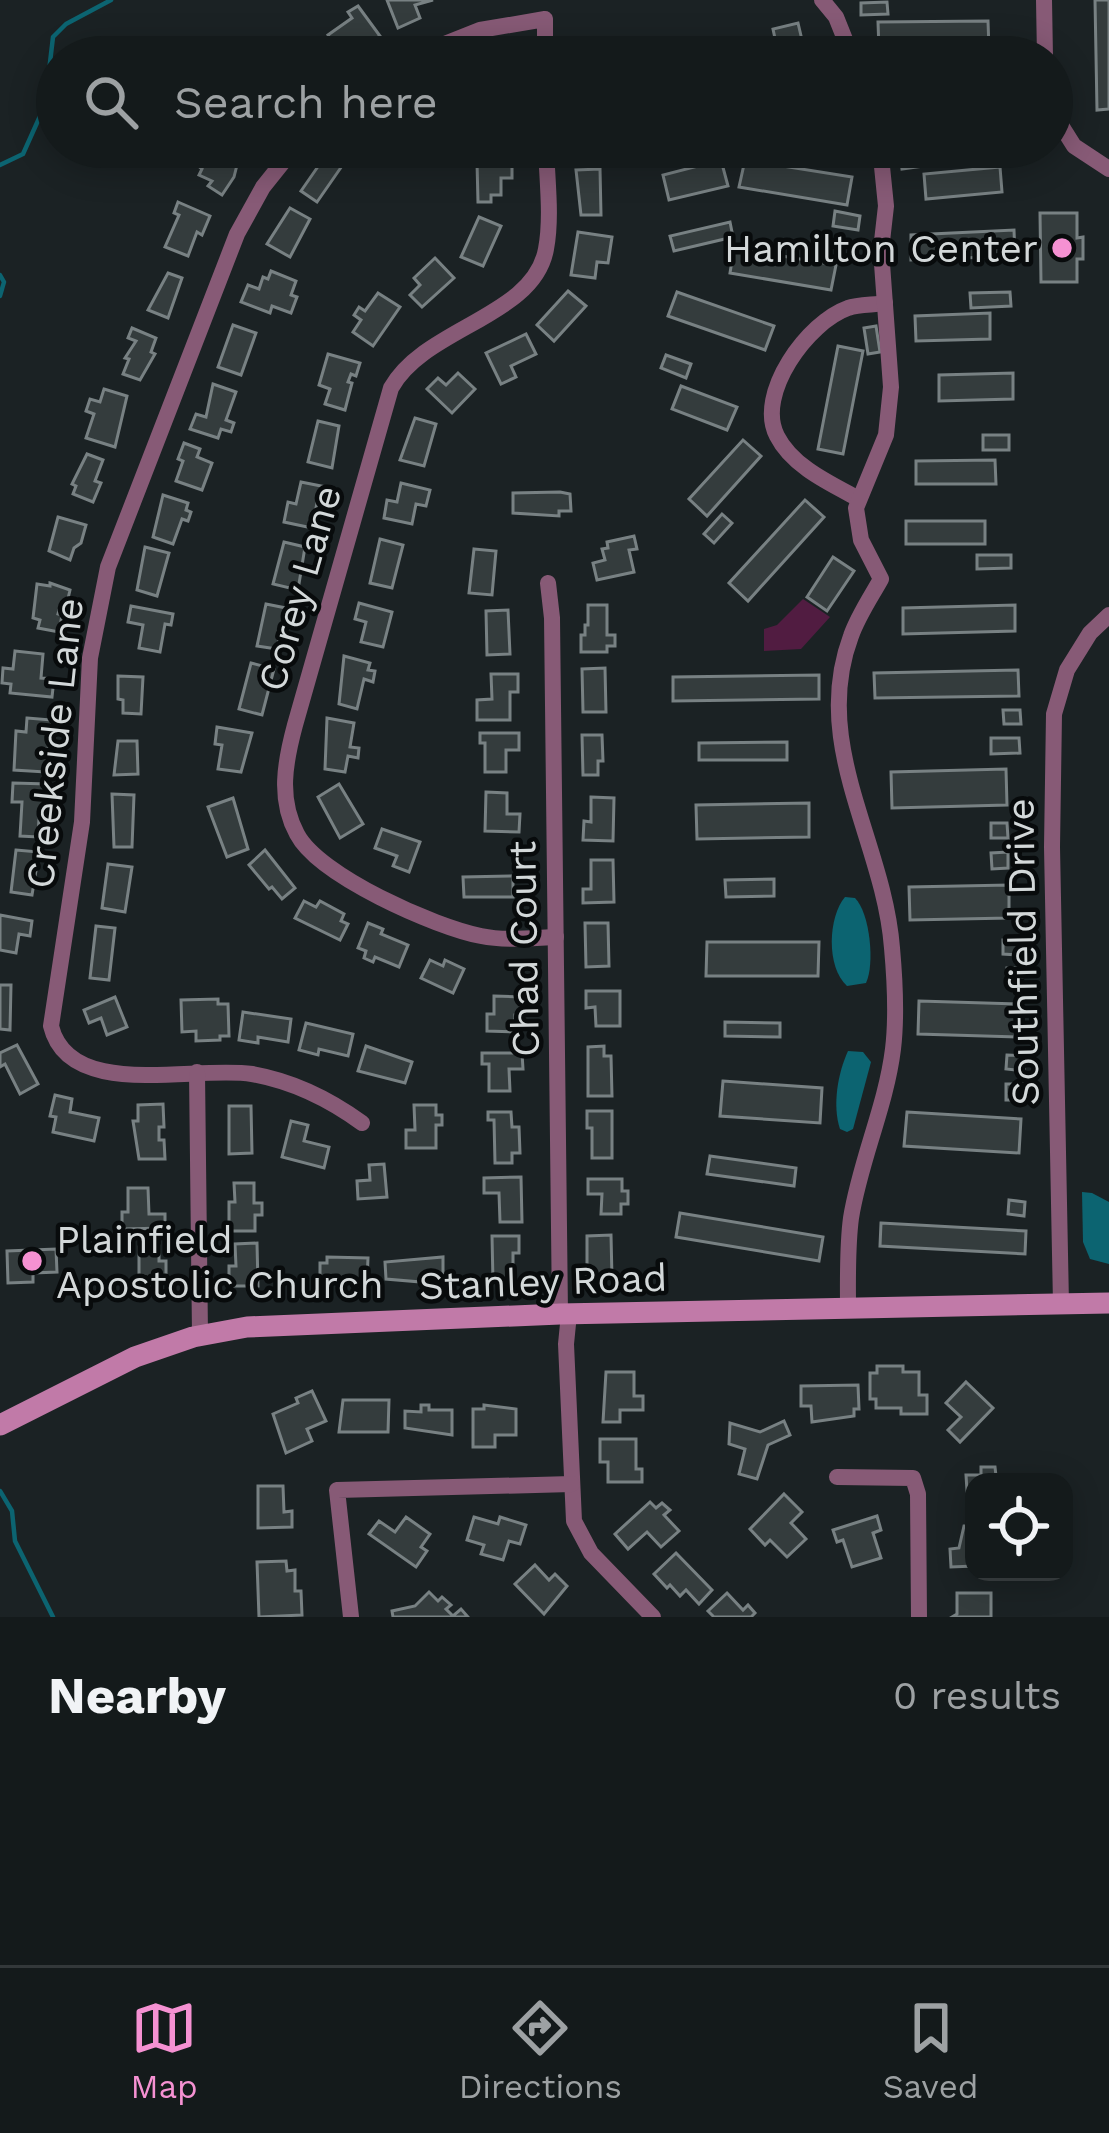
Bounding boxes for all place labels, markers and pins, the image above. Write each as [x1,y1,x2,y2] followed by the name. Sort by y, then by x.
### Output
[724,226,1038,271] place label: Hamilton Center
[1049,235,1075,261] marker: Hamilton Center
[56,1217,384,1307] place label: Plainfield Apostolic Church
[19,1248,45,1274] marker: Plainfield Apostolic Church

